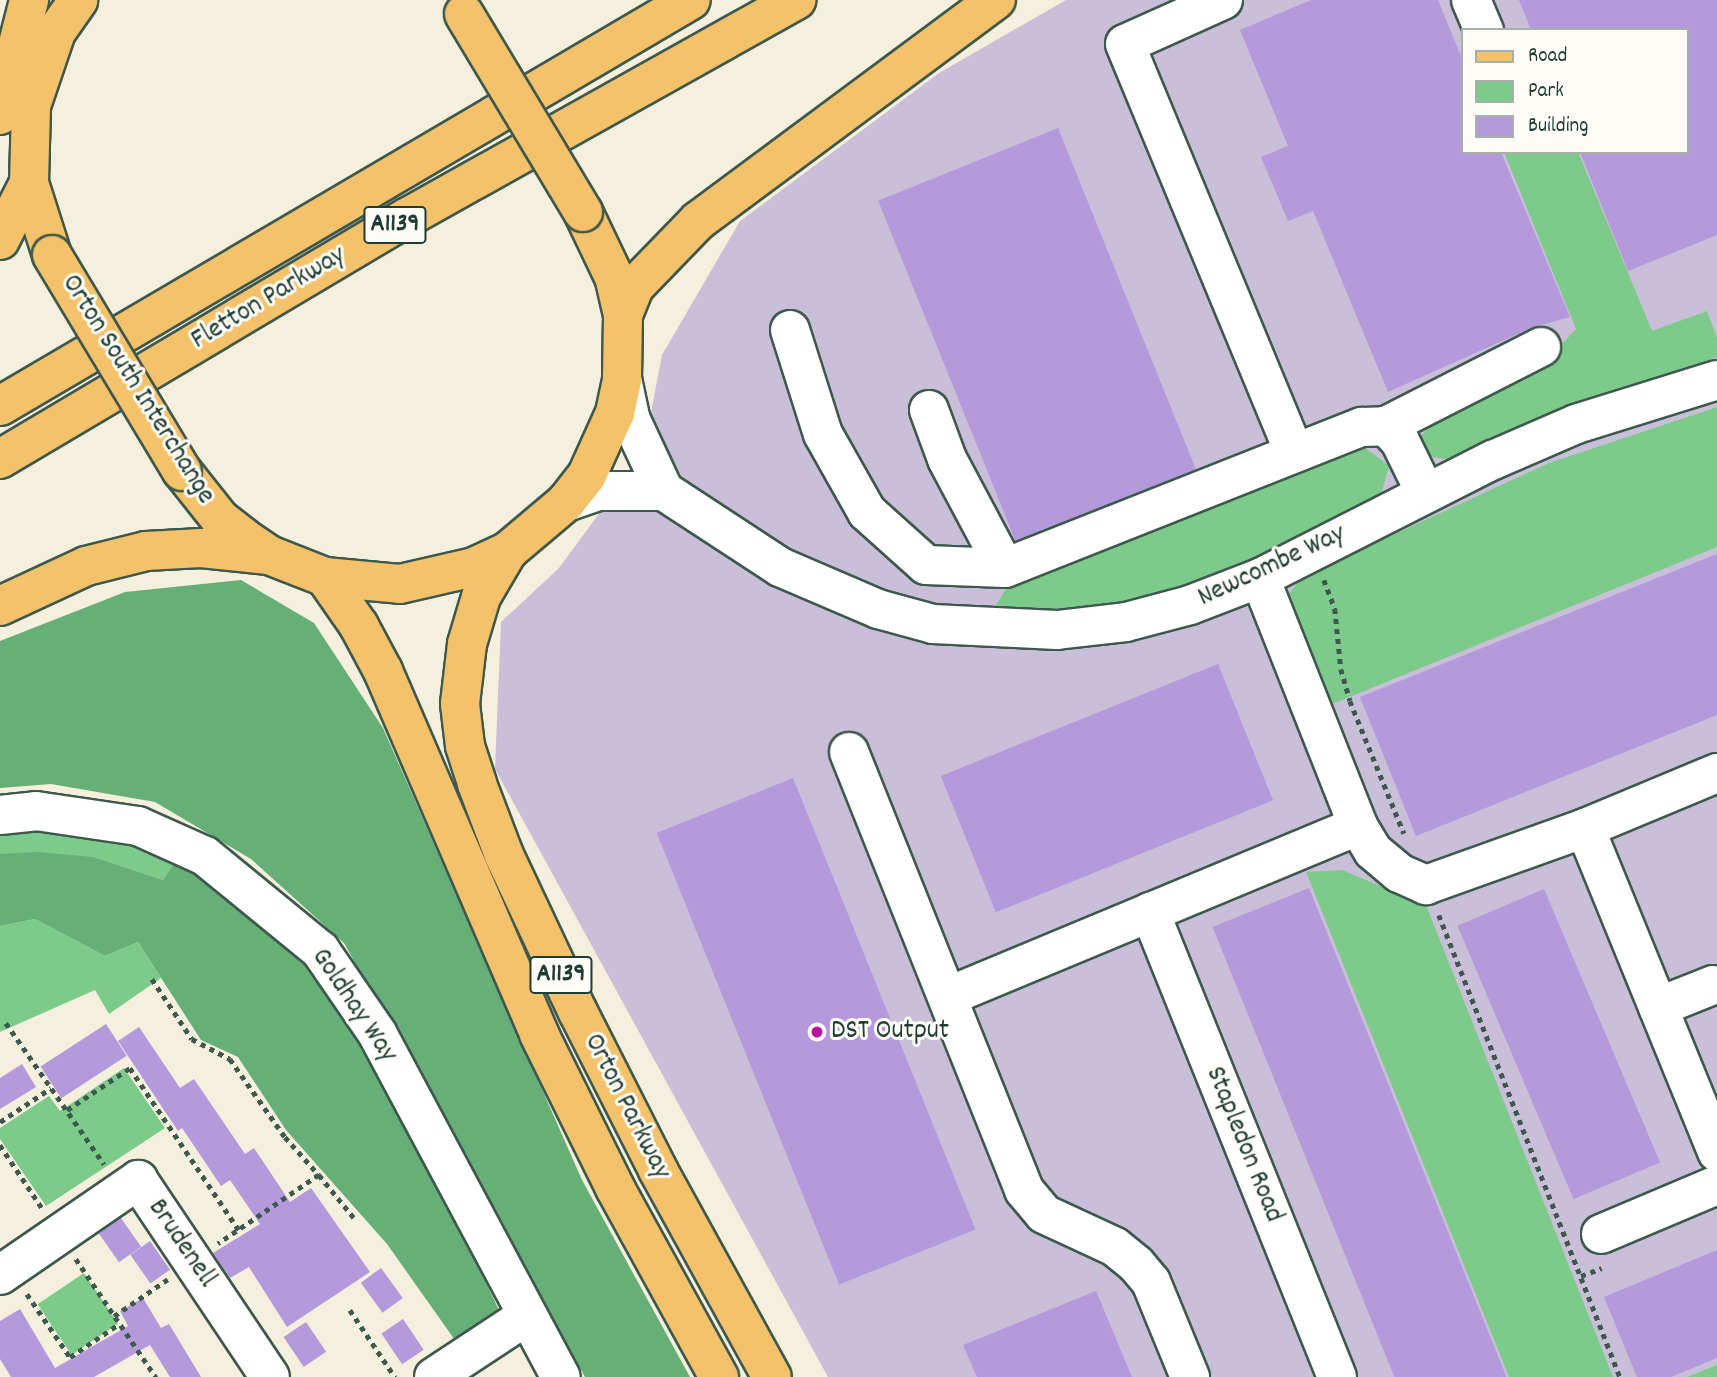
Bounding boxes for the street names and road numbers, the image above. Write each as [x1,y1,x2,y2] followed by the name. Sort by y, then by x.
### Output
[362,202,428,248] road number: A1139
[186,240,352,358] street label: Fletton Parkway
[53,269,221,511] street label: Orton South Interchange
[1193,518,1351,616] street label: Newcombe Way
[303,942,403,1070] street label: Goldhay Way
[528,952,594,998] road number: A1139
[575,1029,677,1185] street label: Orton Parkway
[1197,1062,1289,1228] street label: Stapledon Road
[139,1193,223,1295] street label: Brudenell

